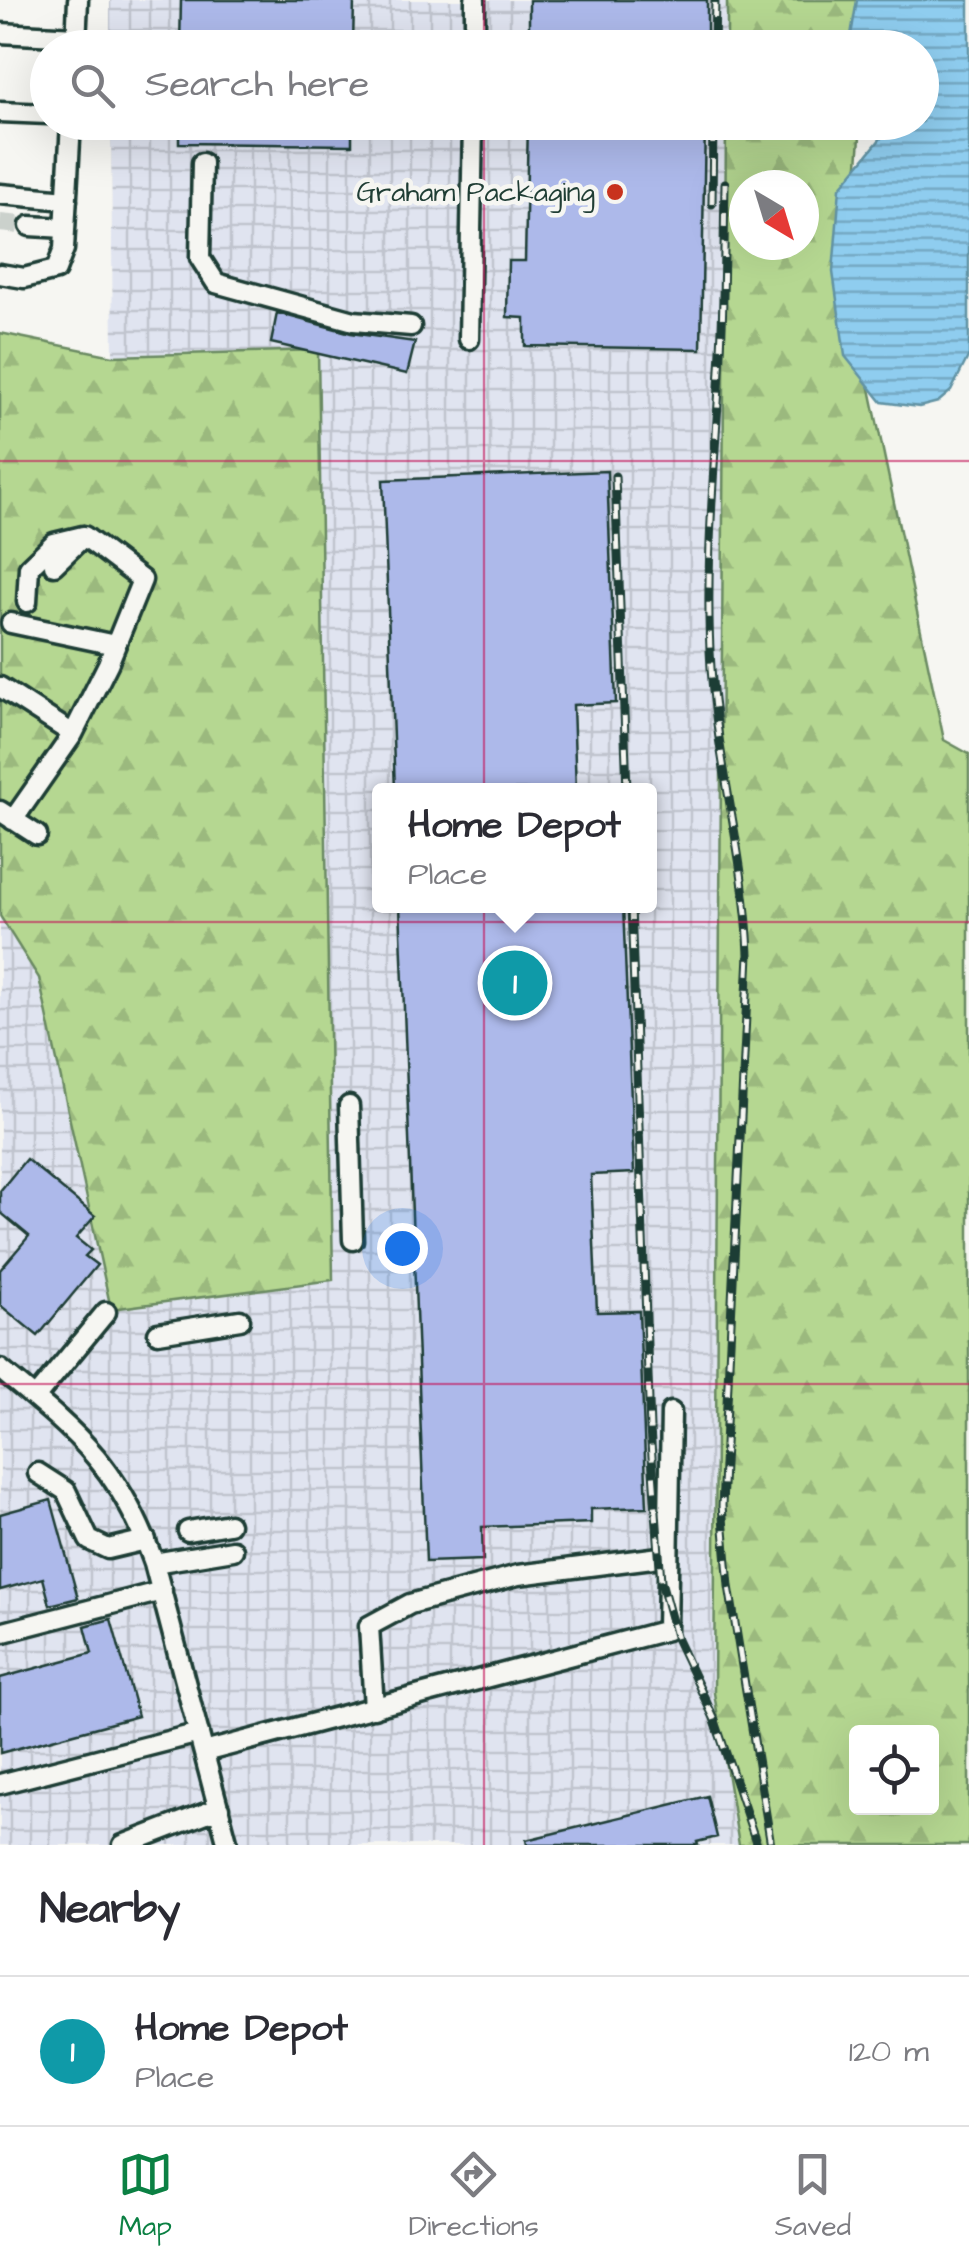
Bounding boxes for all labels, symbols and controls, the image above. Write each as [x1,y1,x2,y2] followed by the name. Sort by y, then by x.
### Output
[30,30,939,140] search box
[65,58,120,113] icon: search
[145,59,369,111] text: Search here
[729,170,819,260] north arrow
[356,173,595,213] place label: Graham Packaging
[604,181,626,203] marker: Graham Packaging
[372,783,657,913] popup
[408,800,621,852] text: Home Depot
[408,852,487,897] text: Place
[482,946,548,1020] pin: 1
[377,1223,428,1274] your location
[849,1725,939,1815] map controls
[849,1725,939,1815] button: locate
[40,1881,180,1939] text: Nearby
[135,2003,348,2055] text: Home Depot
[70,2029,75,2074] text: 1
[849,2029,929,2074] text: 120 m
[135,2055,214,2100] text: Place
[118,2147,173,2246] tab: Map
[409,2147,539,2246] tab: Directions
[775,2147,851,2246] tab: Saved

